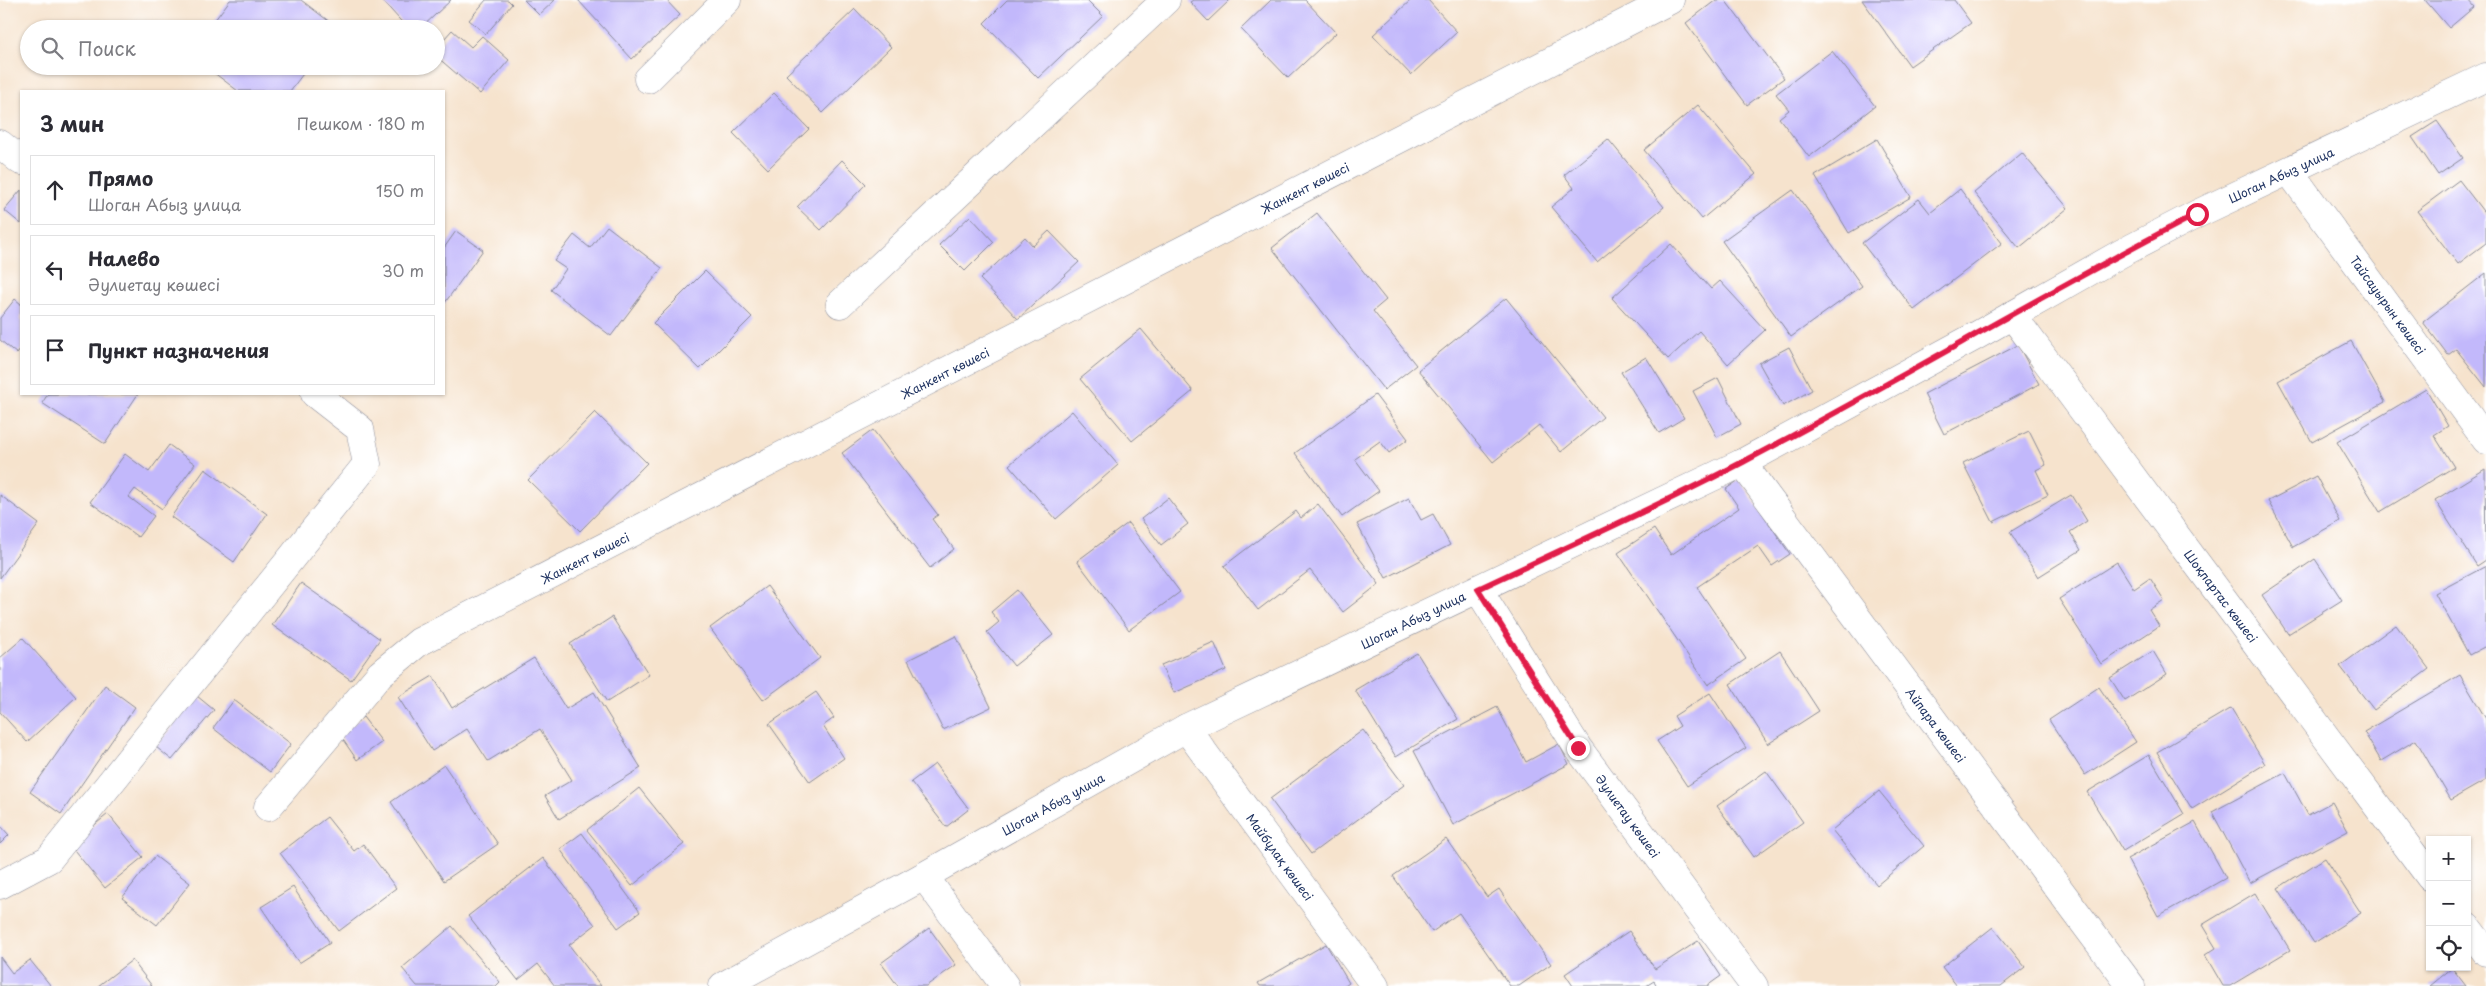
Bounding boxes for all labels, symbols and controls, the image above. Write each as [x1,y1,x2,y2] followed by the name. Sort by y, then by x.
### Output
[20,20,445,75] search box
[38,34,66,62] icon: search
[78,34,136,62] text: Поиск
[40,107,104,139] text: 3 мин
[297,111,425,135] text: Пешком · 180 m
[2225,142,2337,207] street label: Шоган Абыз улица
[1257,158,1352,219] street label: Жанкент көшесі
[88,164,153,192] text: Прямо
[41,176,69,204] icon: ahead
[376,178,424,202] text: 150 m
[88,192,241,216] text: Шоган Абыз улица
[2186,203,2209,226] route start
[88,244,160,272] text: Налево
[2346,252,2430,358] street label: Тайсауырын көшесі
[41,256,69,284] icon: left
[382,258,424,282] text: 30 m
[88,272,220,296] text: Әулиетау көшесі
[41,336,69,364] icon: arrive
[88,336,269,364] text: Пункт назначения
[897,343,992,404] street label: Жанкент көшесі
[537,528,632,589] street label: Жанкент көшесі
[2180,546,2262,646] street label: Шоқпартас көшесі
[1358,587,1469,653] street label: Шоган Абыз улица
[1902,684,1970,766] street label: Айпара көшесі
[1567,737,1590,760] route end
[998,768,1108,840] street label: Шоган Абыз улица
[1592,771,1664,861] street label: Әулиетау көшесі
[1242,810,1318,904] street label: Майбұлақ көшесі
[2426,836,2471,971] map controls
[2426,836,2471,881] button: +
[2426,881,2471,926] button: −
[2426,926,2471,971] button: locate

